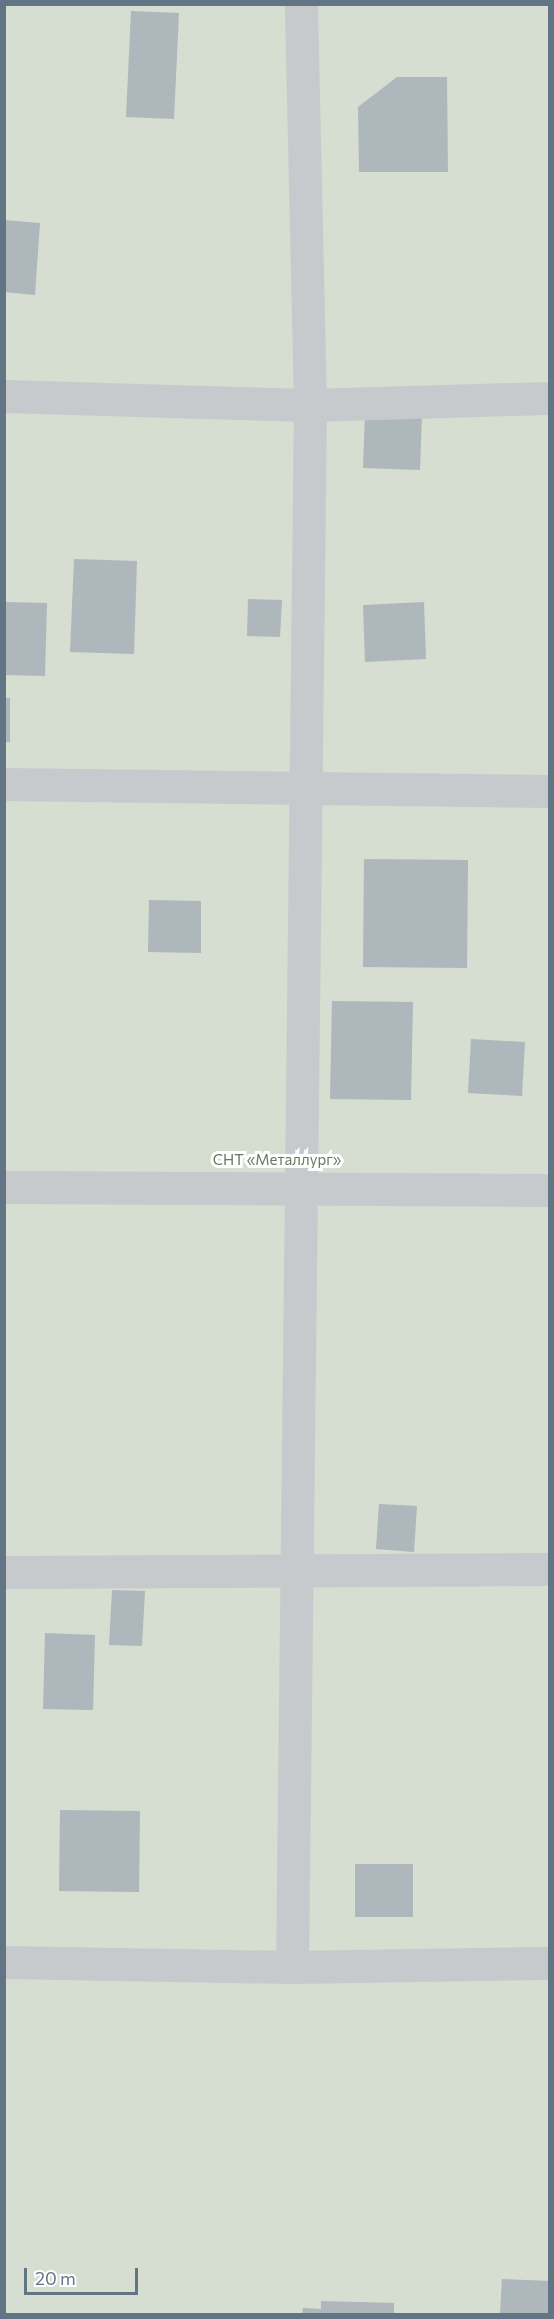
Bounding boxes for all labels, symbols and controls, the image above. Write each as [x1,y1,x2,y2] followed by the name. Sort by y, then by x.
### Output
[213,1151,341,1169] park label: СНТ «Металлург»
[27,2256,141,2294] scale bar
[35,2267,76,2289] text: 20 m

